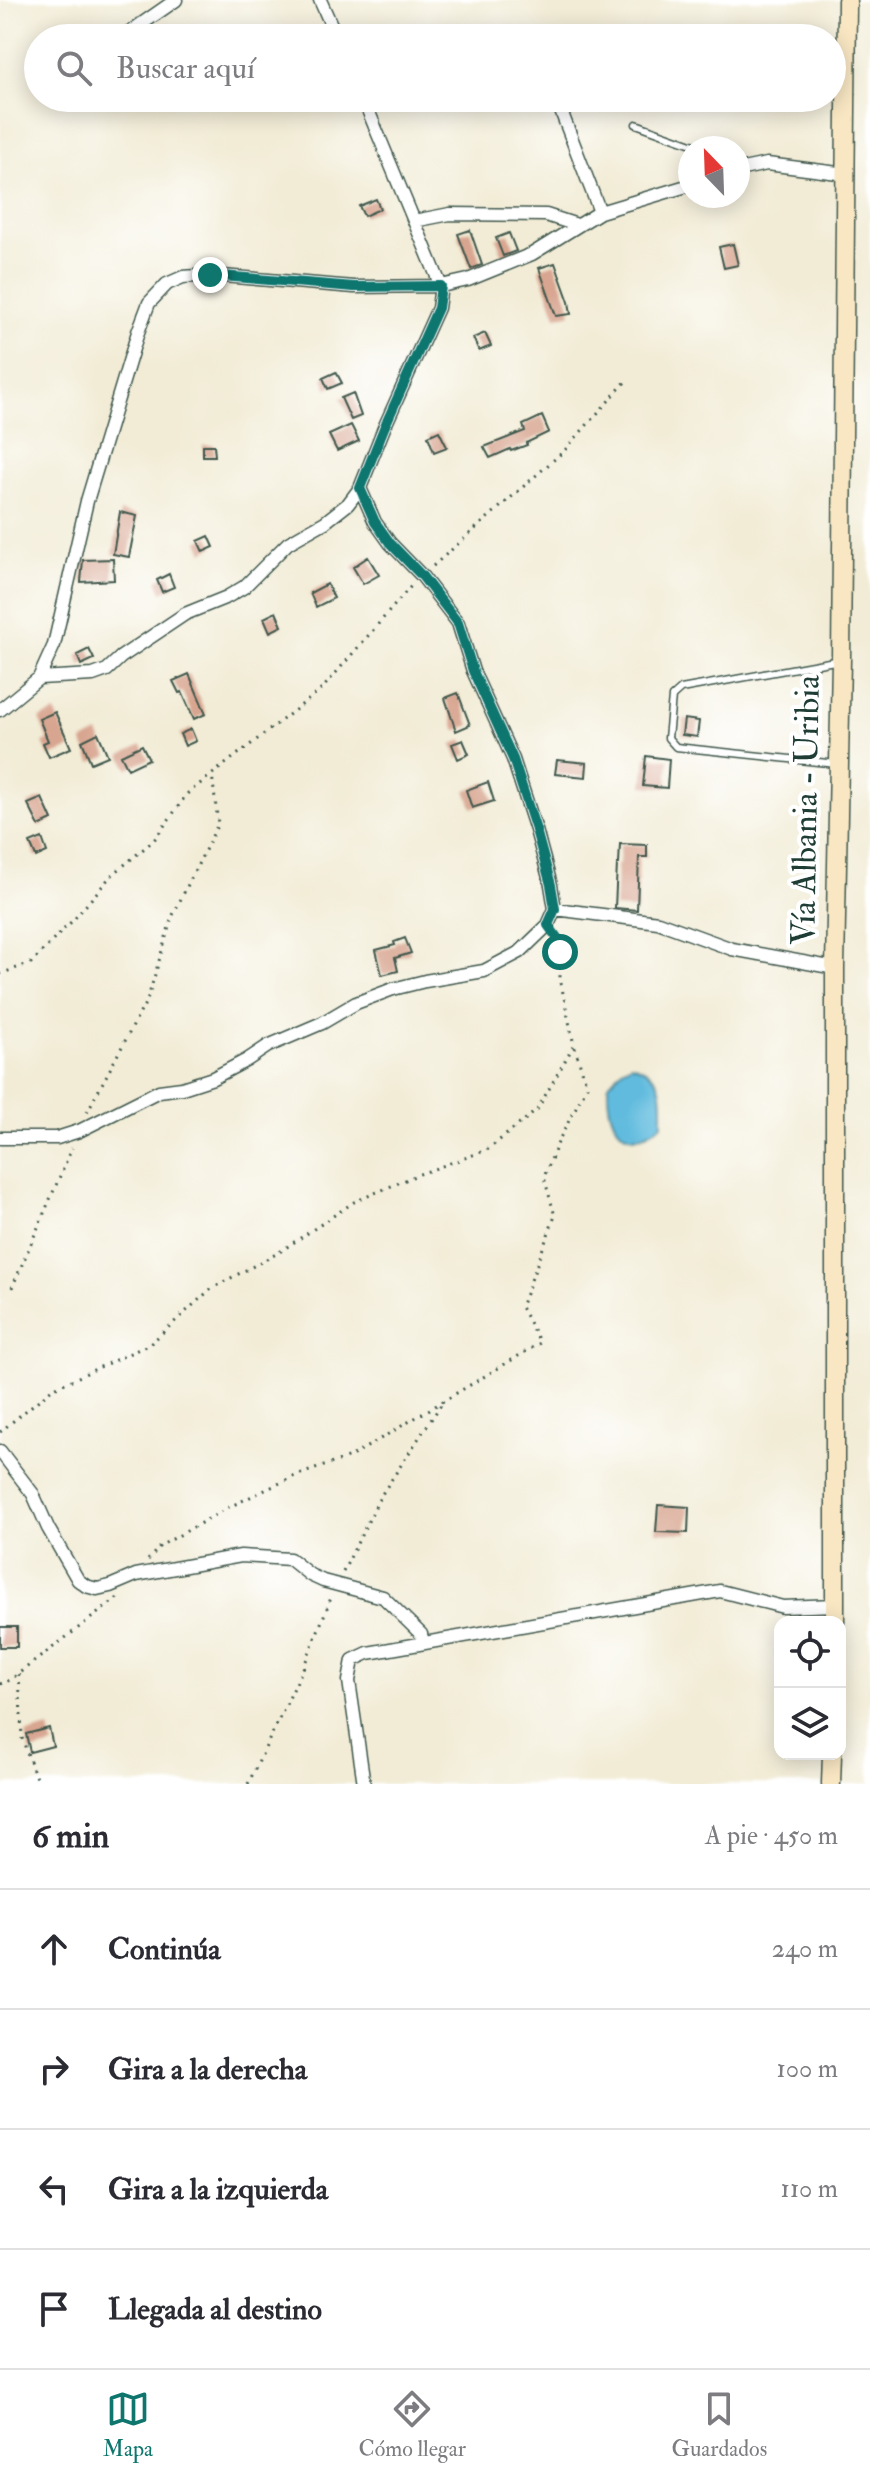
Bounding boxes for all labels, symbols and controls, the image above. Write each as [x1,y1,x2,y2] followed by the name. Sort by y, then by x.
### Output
[24,24,846,112] search box
[52,46,96,90] icon: search
[116,50,255,87] text: Buscar aquí
[678,136,750,208] north arrow
[192,257,228,293] route end
[782,673,830,946] street label: Vía Albania - Uribia
[542,934,578,970] route start
[774,1616,846,1760] map controls
[774,1616,846,1688] button: locate
[774,1688,846,1760] button: layers
[32,1815,109,1858] text: 6 min
[705,1820,838,1852] text: A pie · 450 m
[32,1927,76,1971] icon: ahead
[108,1931,221,1968] text: Continúa
[772,1933,838,1965] text: 240 m
[32,2047,76,2091] icon: right
[108,2051,307,2088] text: Gira a la derecha
[777,2053,838,2085] text: 100 m
[32,2167,76,2211] icon: left
[108,2171,328,2208] text: Gira a la izquierda
[781,2173,838,2205] text: 110 m
[32,2287,76,2331] icon: arrive
[108,2291,322,2328] text: Llegada al destino
[103,2387,153,2463] tab: Mapa
[359,2387,466,2463] tab: Cómo llegar
[671,2387,767,2463] tab: Guardados

